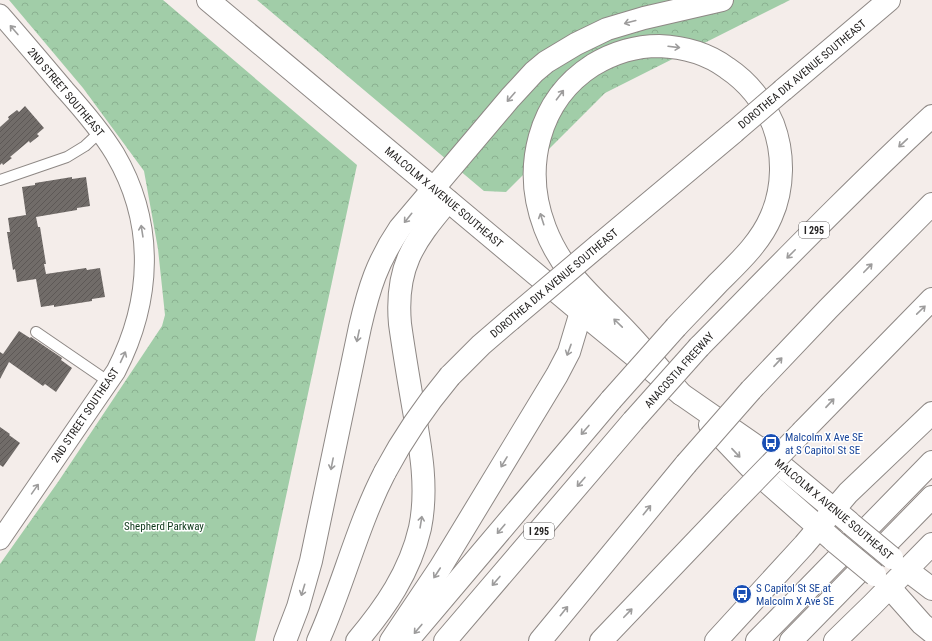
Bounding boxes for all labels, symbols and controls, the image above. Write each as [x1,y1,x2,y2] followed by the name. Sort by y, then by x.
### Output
[736,17,869,132] street label: DOROTHEA DIX AVENUE SOUTHEAST
[624,19,637,26] one-way arrow
[9,25,18,35] one-way arrow
[667,44,680,51] one-way arrow
[25,45,107,139] street label: 2ND STREET SOUTHEAST
[555,90,564,101] one-way arrow
[506,92,516,102] one-way arrow
[899,138,909,147] one-way arrow
[382,144,505,251] street label: MALCOLM X AVENUE SOUTHEAST
[404,213,413,224] one-way arrow
[538,213,545,226] one-way arrow
[799,222,829,238] road number: I 295
[138,224,146,237] one-way arrow
[488,226,621,341] street label: DOROTHEA DIX AVENUE SOUTHEAST
[786,249,796,259] one-way arrow
[863,263,873,273] one-way arrow
[916,305,926,315] one-way arrow
[613,318,623,328] one-way arrow
[353,329,361,342] one-way arrow
[642,330,717,411] street label: ANACOSTIA FREEWAY
[565,343,573,355] one-way arrow
[120,351,127,363] one-way arrow
[773,357,783,367] one-way arrow
[49,365,122,465] street label: 2ND STREET SOUTHEAST
[825,398,835,408] one-way arrow
[581,424,590,435] one-way arrow
[785,431,864,457] place label: Malcolm X Ave SE at S Capitol St SE
[760,432,782,454] bus stop icon: Malcolm X Ave SE at S Capitol St SE
[731,448,741,458] one-way arrow
[500,456,508,468] one-way arrow
[772,456,895,563] street label: MALCOLM X AVENUE SOUTHEAST
[328,457,336,470] one-way arrow
[576,477,585,487] one-way arrow
[31,483,40,494] one-way arrow
[642,505,651,516] one-way arrow
[417,515,425,528] one-way arrow
[124,520,204,533] park label: Shepherd Parkway
[524,523,554,539] road number: I 295
[497,524,506,534] one-way arrow
[432,567,440,579] one-way arrow
[492,576,501,586] one-way arrow
[756,582,835,608] place label: S Capitol St SE at Malcolm X Ave SE
[731,583,753,605] bus stop icon: S Capitol St SE at Malcolm X Ave SE
[299,584,306,597] one-way arrow
[560,605,569,616] one-way arrow
[623,608,632,618] one-way arrow
[413,623,422,634] one-way arrow

